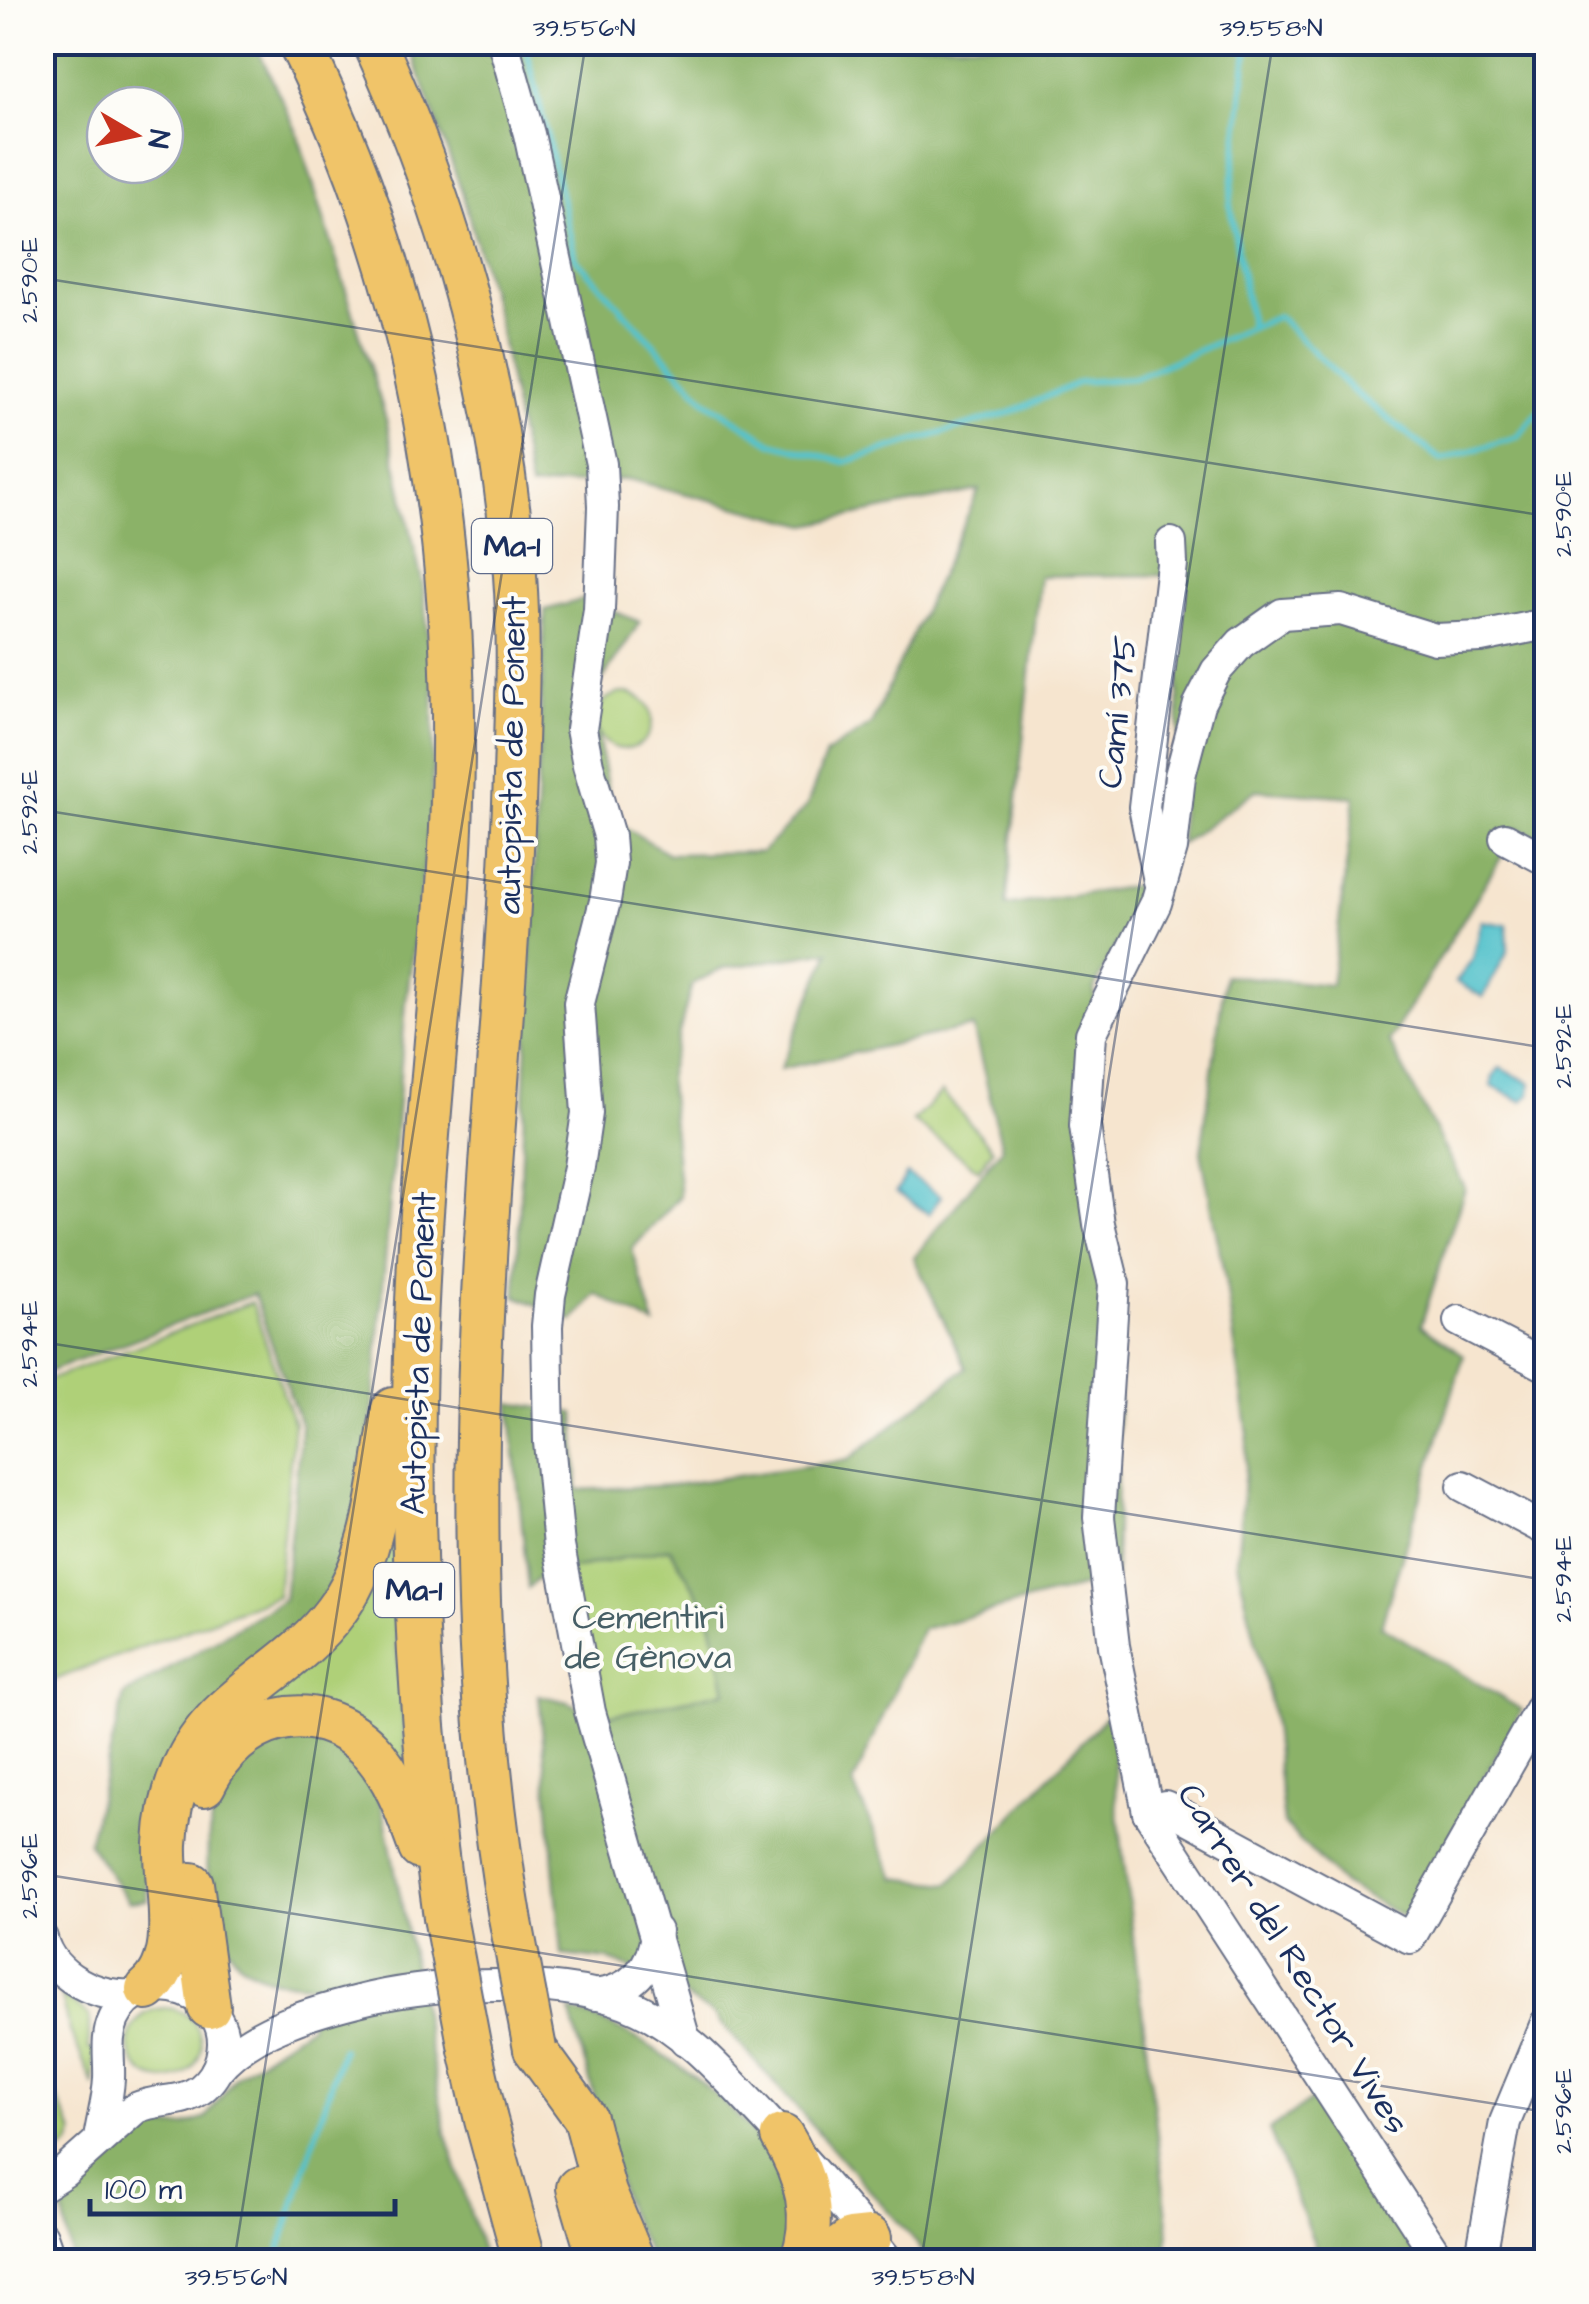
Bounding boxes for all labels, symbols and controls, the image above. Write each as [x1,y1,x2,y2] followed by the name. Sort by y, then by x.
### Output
[533,11,635,46] text: 39.556°N
[1219,11,1323,46] text: 39.558°N
[85,85,185,185] north arrow
[138,127,179,151] text: N
[12,237,47,323] text: 2.590°E
[1546,471,1581,557] text: 2.590°E
[472,519,552,573] road number: Ma-1
[485,595,539,915] street label: autopista de Ponent
[1086,633,1150,791] street label: Camí 375
[12,770,47,854] text: 2.592°E
[1546,1004,1581,1088] text: 2.592°E
[389,1191,449,1515] street label: Autopista de Ponent
[12,1300,47,1388] text: 2.594°E
[1546,1535,1581,1623] text: 2.594°E
[374,1563,454,1617] road number: Ma-1
[564,1593,732,1682] park label: Cementiri de Gènova
[1165,1774,1421,2144] street label: Carrer del Rector Vives
[12,1833,47,1919] text: 2.596°E
[1546,2068,1581,2154] text: 2.596°E
[90,2154,395,2216] scale bar
[105,2169,183,2211] text: 100 m
[185,2260,287,2295] text: 39.556°N
[871,2260,975,2295] text: 39.558°N

